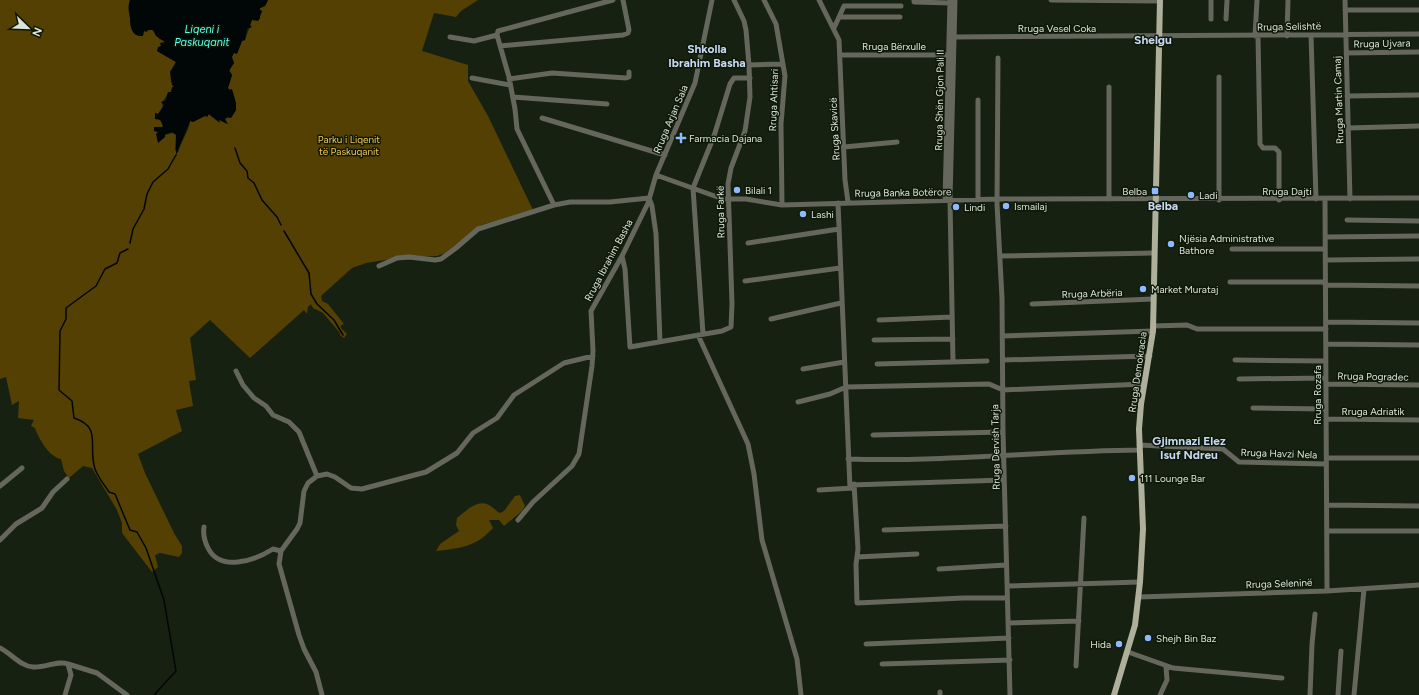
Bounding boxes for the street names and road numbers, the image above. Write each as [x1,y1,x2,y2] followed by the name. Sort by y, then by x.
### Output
[1257,19,1322,34] street label: Rruga Selishtë
[1018,22,1096,35] street label: Rruga Vesel Coka
[1353,37,1411,50] street label: Rruga Ujvara
[862,40,926,53] street label: Rruga Bërxulle
[932,49,947,151] street label: Rruga Shën Gjon Pali II
[1330,55,1347,144] street label: Rruga Martin Camaj
[766,69,781,132] street label: Rruga Ahtisari
[650,83,691,155] street label: Rruga Arjan Sala
[826,97,843,161] street label: Rruga Skavicë
[714,185,727,238] street label: Rruga Farkë
[854,185,952,200] street label: Rruga Banka Botërore
[1262,185,1312,198] street label: Rruga Dajti
[581,217,636,304] street label: Rruga Ibrahim Basha
[1061,286,1123,301] street label: Rruga Arbëria
[1125,331,1150,413] street label: Rruga Demokracia
[1311,365,1324,425] street label: Rruga Rozafa
[1337,369,1409,384] street label: Rruga Pogradec
[988,404,1003,490] street label: Rruga Dervish Tarja
[1342,405,1405,418] street label: Rruga Adriatik
[1240,446,1317,461] street label: Rruga Havzi Nela
[1245,576,1313,591] street label: Rruga Seleninë

